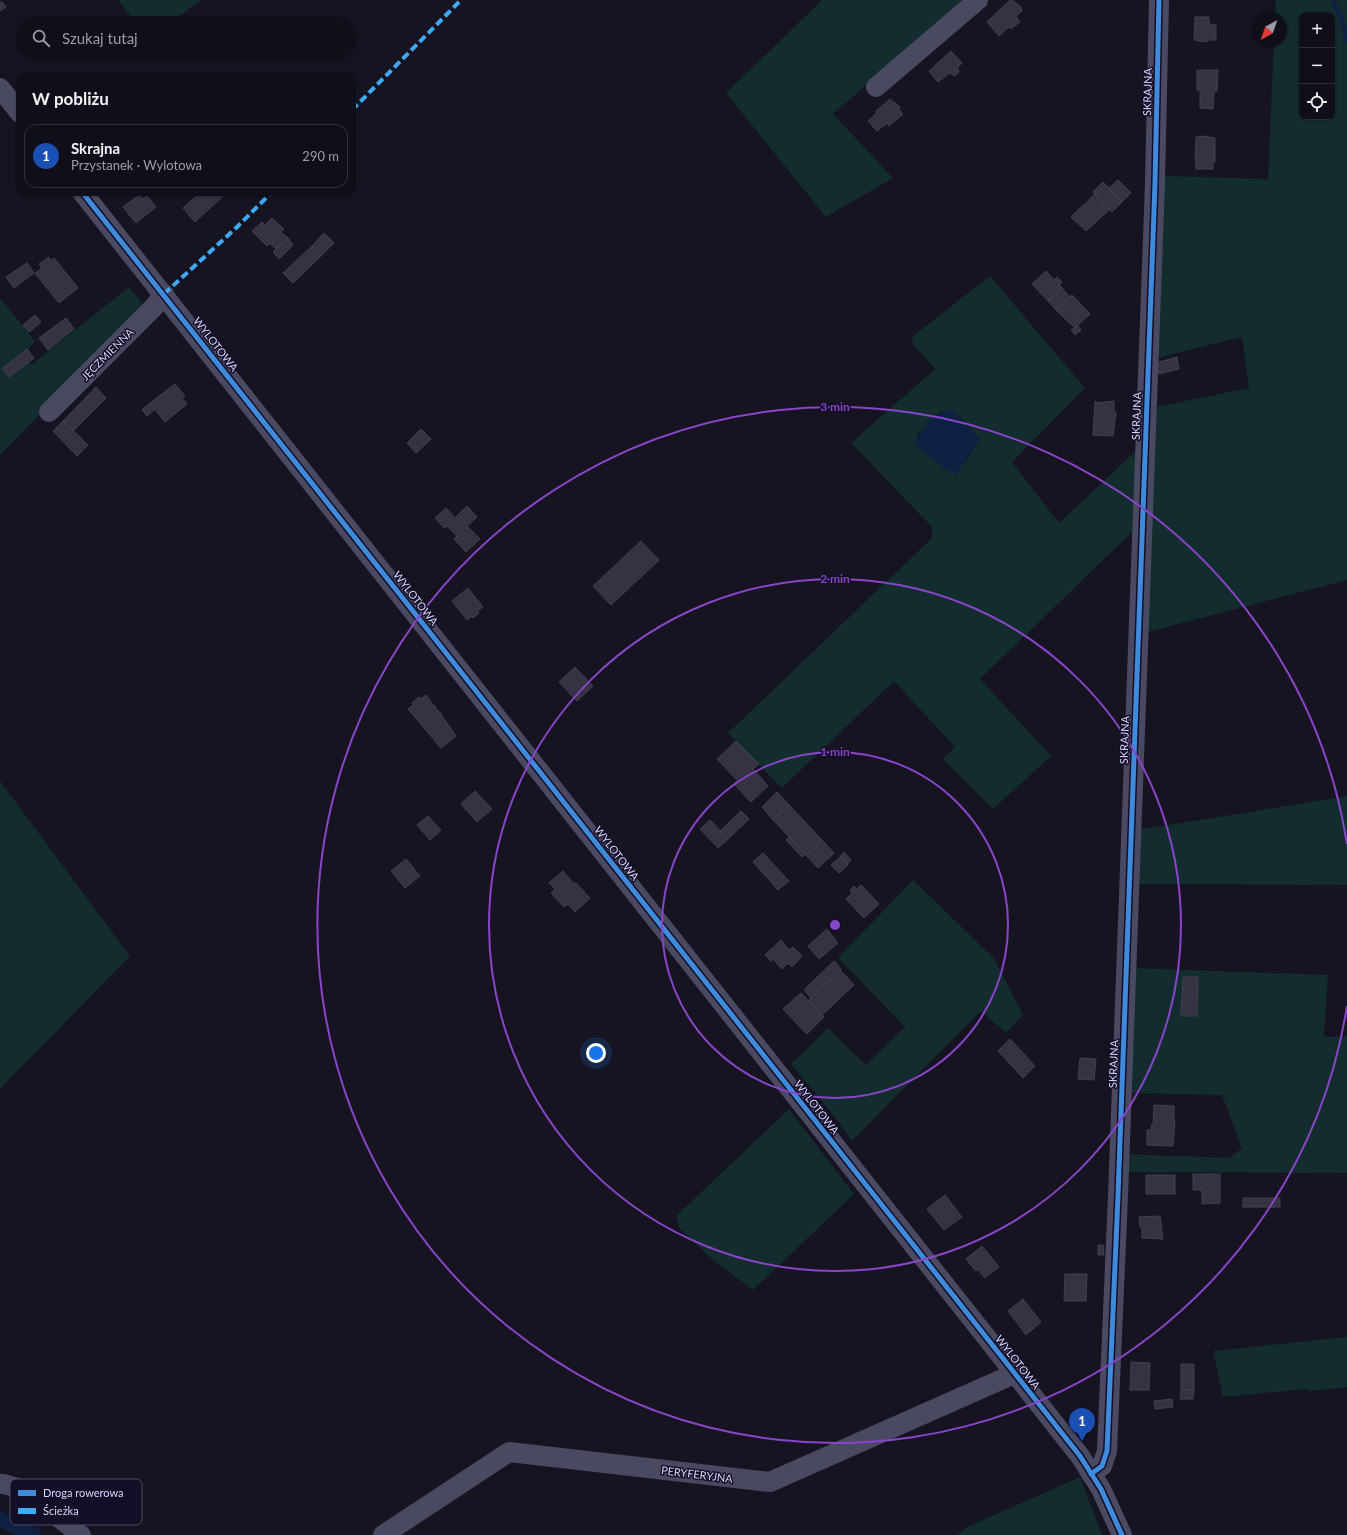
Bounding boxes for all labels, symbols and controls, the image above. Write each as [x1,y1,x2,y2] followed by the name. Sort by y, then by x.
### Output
[1251,12,1287,48] north arrow
[1299,12,1335,120] map controls
[1299,12,1335,48] button: +
[16,16,356,60] search box
[30,27,52,49] icon: search
[62,29,138,47] text: Szukaj tutaj
[1299,48,1335,84] button: −
[1140,67,1154,116] street label: SKRAJNA
[1299,84,1335,120] button: locate
[32,88,109,109] text: W pobliżu
[71,139,120,157] text: Skrajna
[42,148,50,164] text: 1
[302,148,339,164] text: 290 m
[71,157,202,173] text: Przystanek · Wylotowa
[191,314,242,374] street label: WYLOTOWA
[78,325,136,383] street label: JĘCZMIENNA
[1129,391,1143,440] street label: SKRAJNA
[820,399,850,414] text: 3 min
[391,568,442,628] street label: WYLOTOWA
[820,571,850,586] text: 2 min
[1117,715,1131,764] street label: SKRAJNA
[820,744,850,759] text: 1 min
[592,823,643,883] street label: WYLOTOWA
[828,918,842,932] centre of rings
[1106,1039,1120,1088] street label: SKRAJNA
[586,1043,606,1063] your location
[792,1077,843,1137] street label: WYLOTOWA
[993,1332,1044,1392] street label: WYLOTOWA
[1069,1408,1095,1441] pin: 1
[660,1463,734,1485] street label: PERYFERYJNA
[10,1479,142,1525] legend
[43,1486,124,1499] text: Droga rowerowa
[43,1504,79,1517] text: Ścieżka

